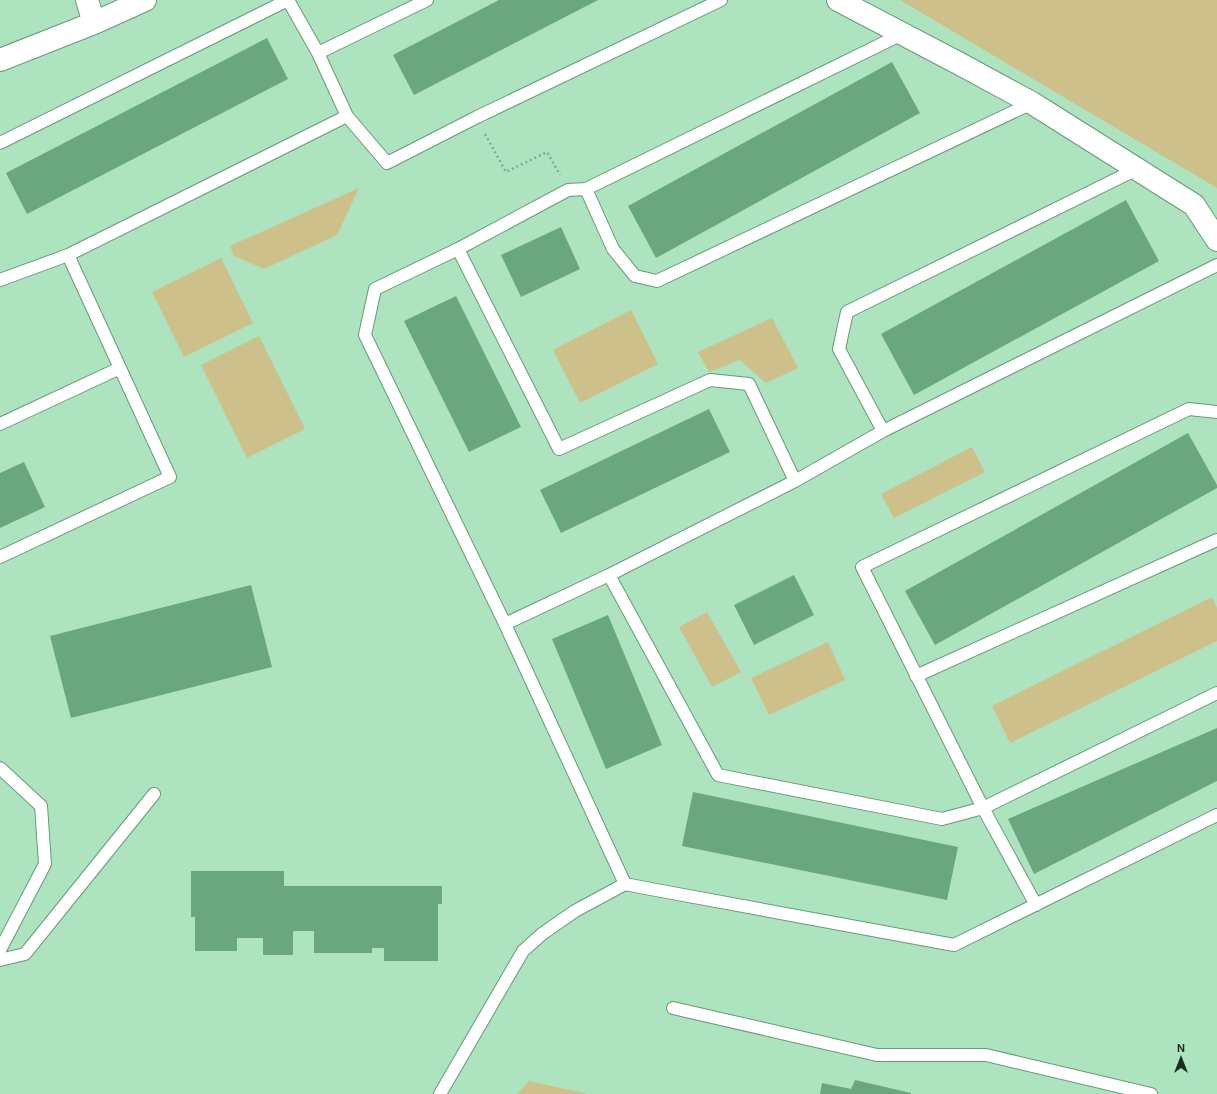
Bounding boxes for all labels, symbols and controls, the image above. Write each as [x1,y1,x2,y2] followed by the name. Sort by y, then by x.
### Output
[1161,1038,1201,1078] north arrow
[1177,1041,1185,1055] text: N

